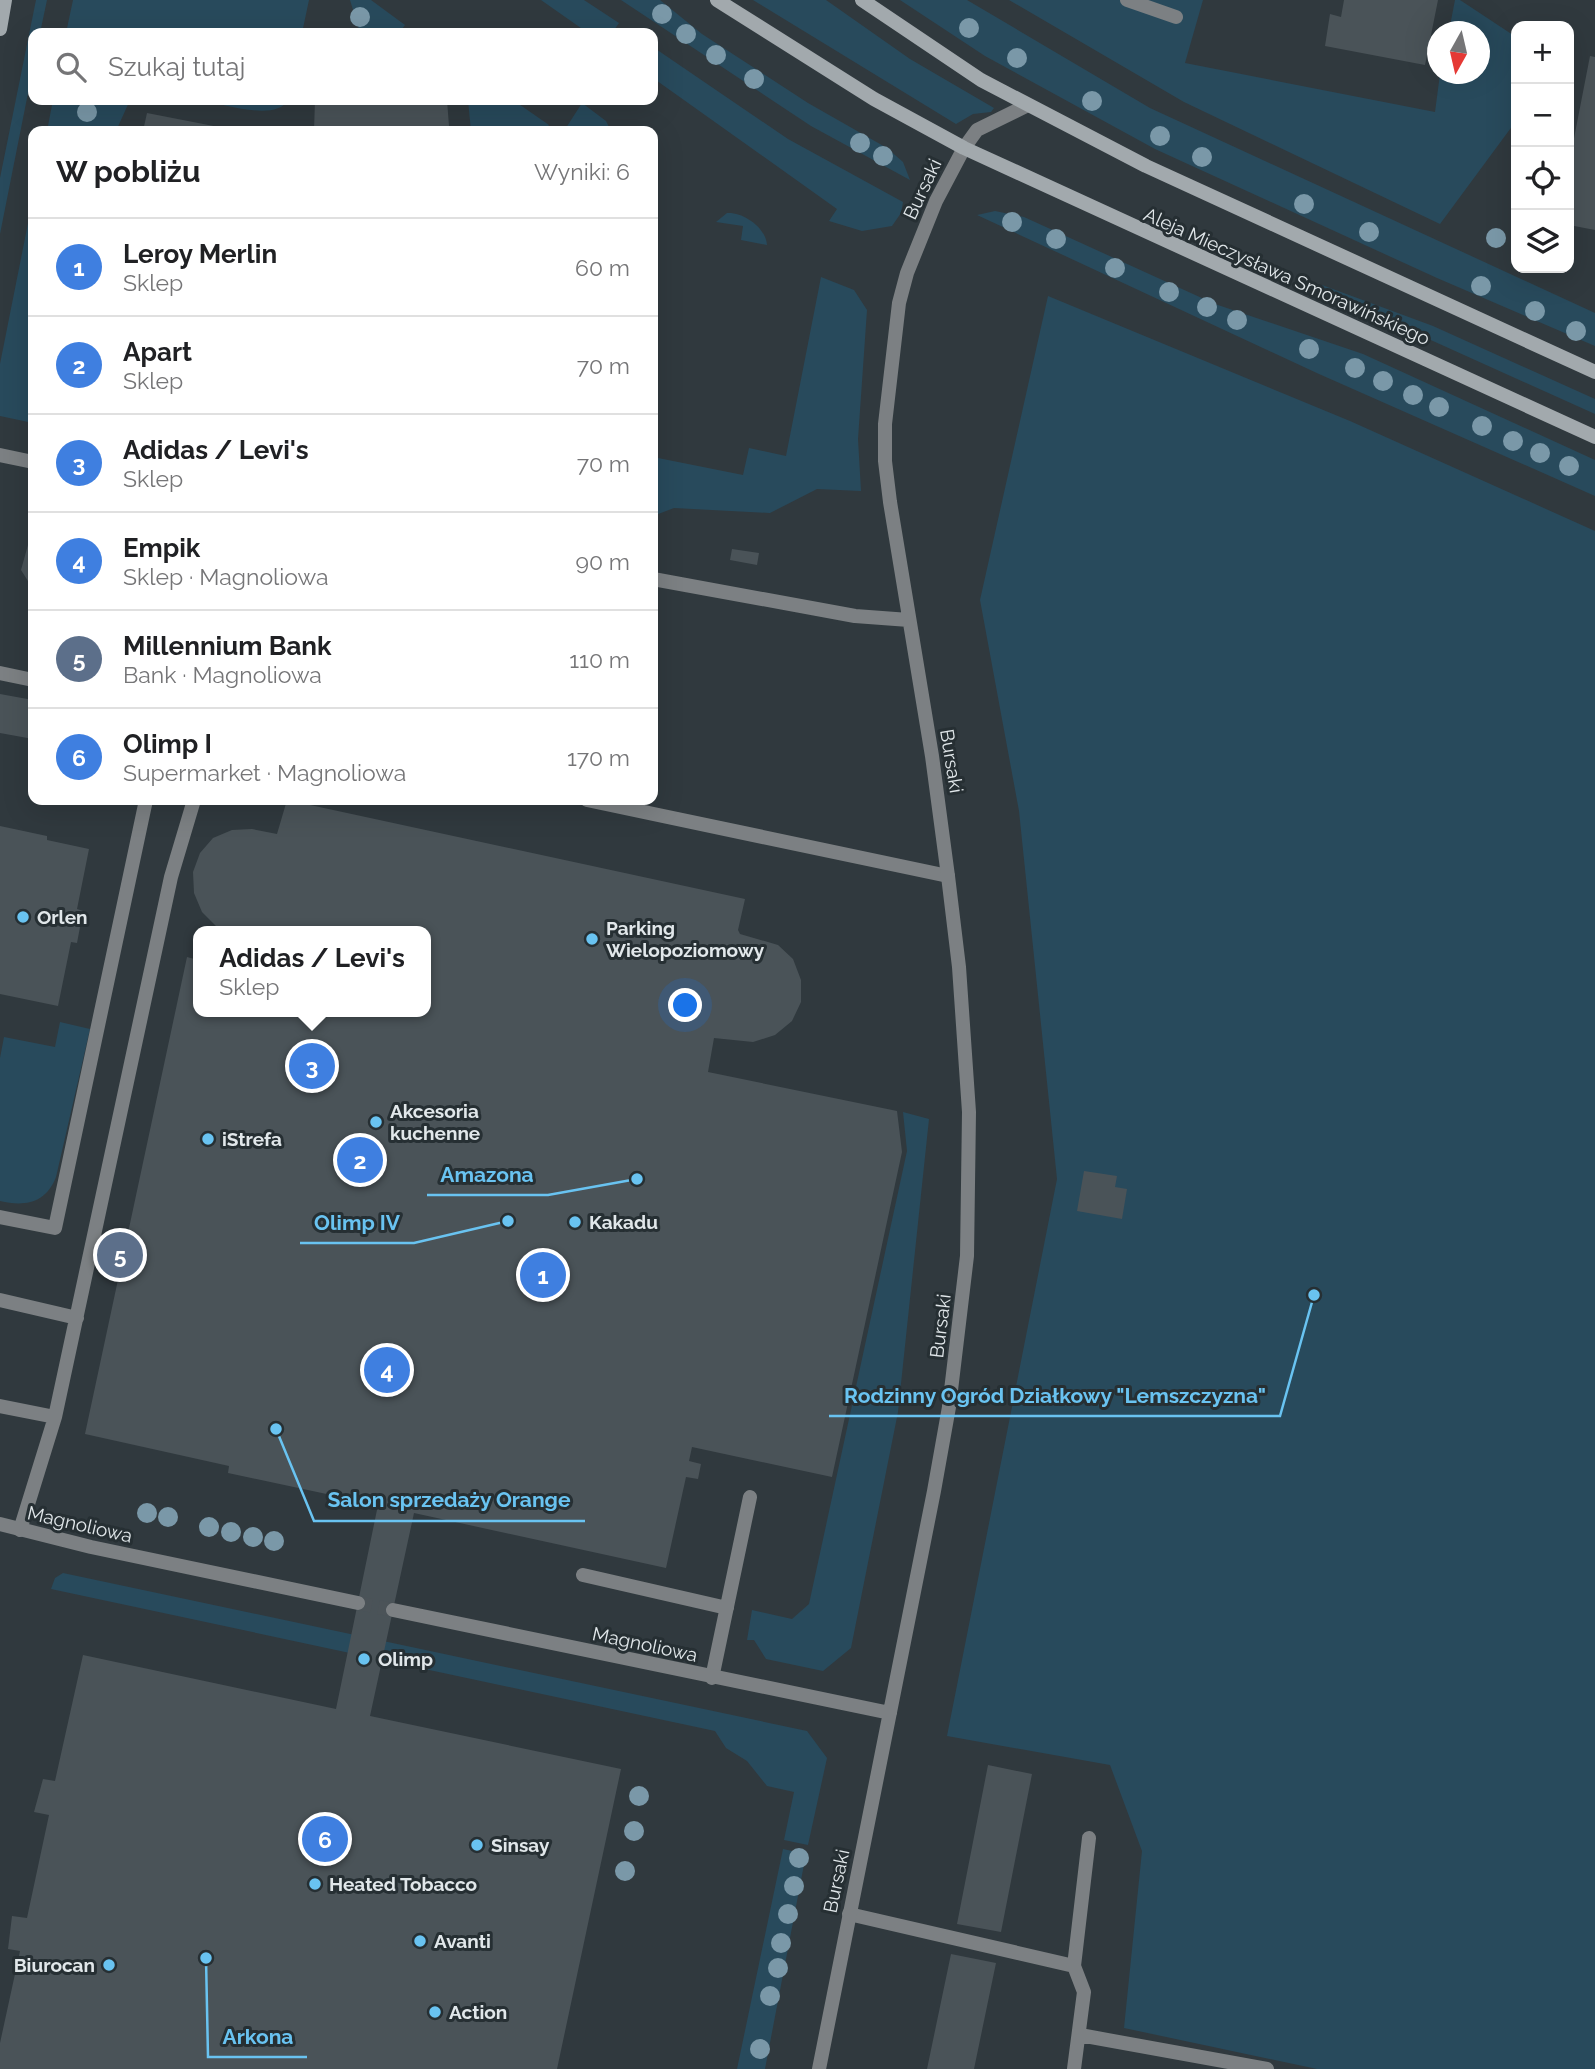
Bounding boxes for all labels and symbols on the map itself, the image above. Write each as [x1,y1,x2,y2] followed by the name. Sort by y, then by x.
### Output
[1427,21,1490,84] north arrow
[898,155,946,223] street label: Bursaki
[1141,203,1433,349] street label: Aleja Mieczysława Smorawińskiego
[936,727,968,795] street label: Bursaki
[37,906,88,928] place label: Orlen
[15,909,31,925] marker: Orlen
[606,917,765,961] place label: Parking Wielopoziomowy
[584,931,600,947] marker: Parking Wielopoziomowy
[668,988,702,1022] your location
[289,1040,335,1092] pin: 3
[390,1100,480,1144] place label: Akcesoria kuchenne
[368,1114,384,1130] marker: Akcesoria kuchenne
[222,1128,282,1150] place label: iStrefa
[200,1131,216,1147] marker: iStrefa
[337,1134,383,1186] pin: 2
[427,1153,548,1195] callout: Amazona
[440,1162,534,1187] text: Amazona
[300,1201,414,1243] callout: Olimp IV
[314,1210,401,1235] text: Olimp IV
[589,1211,658,1233] place label: Kakadu
[567,1214,583,1230] marker: Kakadu
[97,1229,143,1281] pin: 5
[520,1249,566,1301] pin: 1
[925,1293,955,1359] street label: Bursaki
[364,1344,410,1396] pin: 4
[829,1374,1280,1416] callout: Rodzinny Ogród Działkowy "Lemszczyzna"
[844,1383,1266,1408] text: Rodzinny Ogród Działkowy "Lemszczyzna"
[314,1479,585,1521] callout: Salon sprzedaży Orange
[327,1487,571,1512] text: Salon sprzedaży Orange
[25,1501,135,1547] street label: Magnoliowa
[590,1622,700,1666] street label: Magnoliowa
[378,1648,433,1670] place label: Olimp
[356,1651,372,1667] marker: Olimp
[302,1813,348,1865] pin: 6
[491,1834,550,1856] place label: Sinsay
[469,1837,485,1853] marker: Sinsay
[819,1847,853,1915] street label: Bursaki
[329,1873,477,1895] place label: Heated Tobacco
[307,1876,323,1892] marker: Heated Tobacco
[434,1930,491,1952] place label: Avanti
[412,1933,428,1949] marker: Avanti
[14,1954,95,1976] place label: Biurocan
[101,1957,117,1973] marker: Biurocan
[449,2001,507,2023] place label: Action
[427,2004,443,2020] marker: Action
[208,2015,307,2057] callout: Arkona
[223,2024,293,2049] text: Arkona

